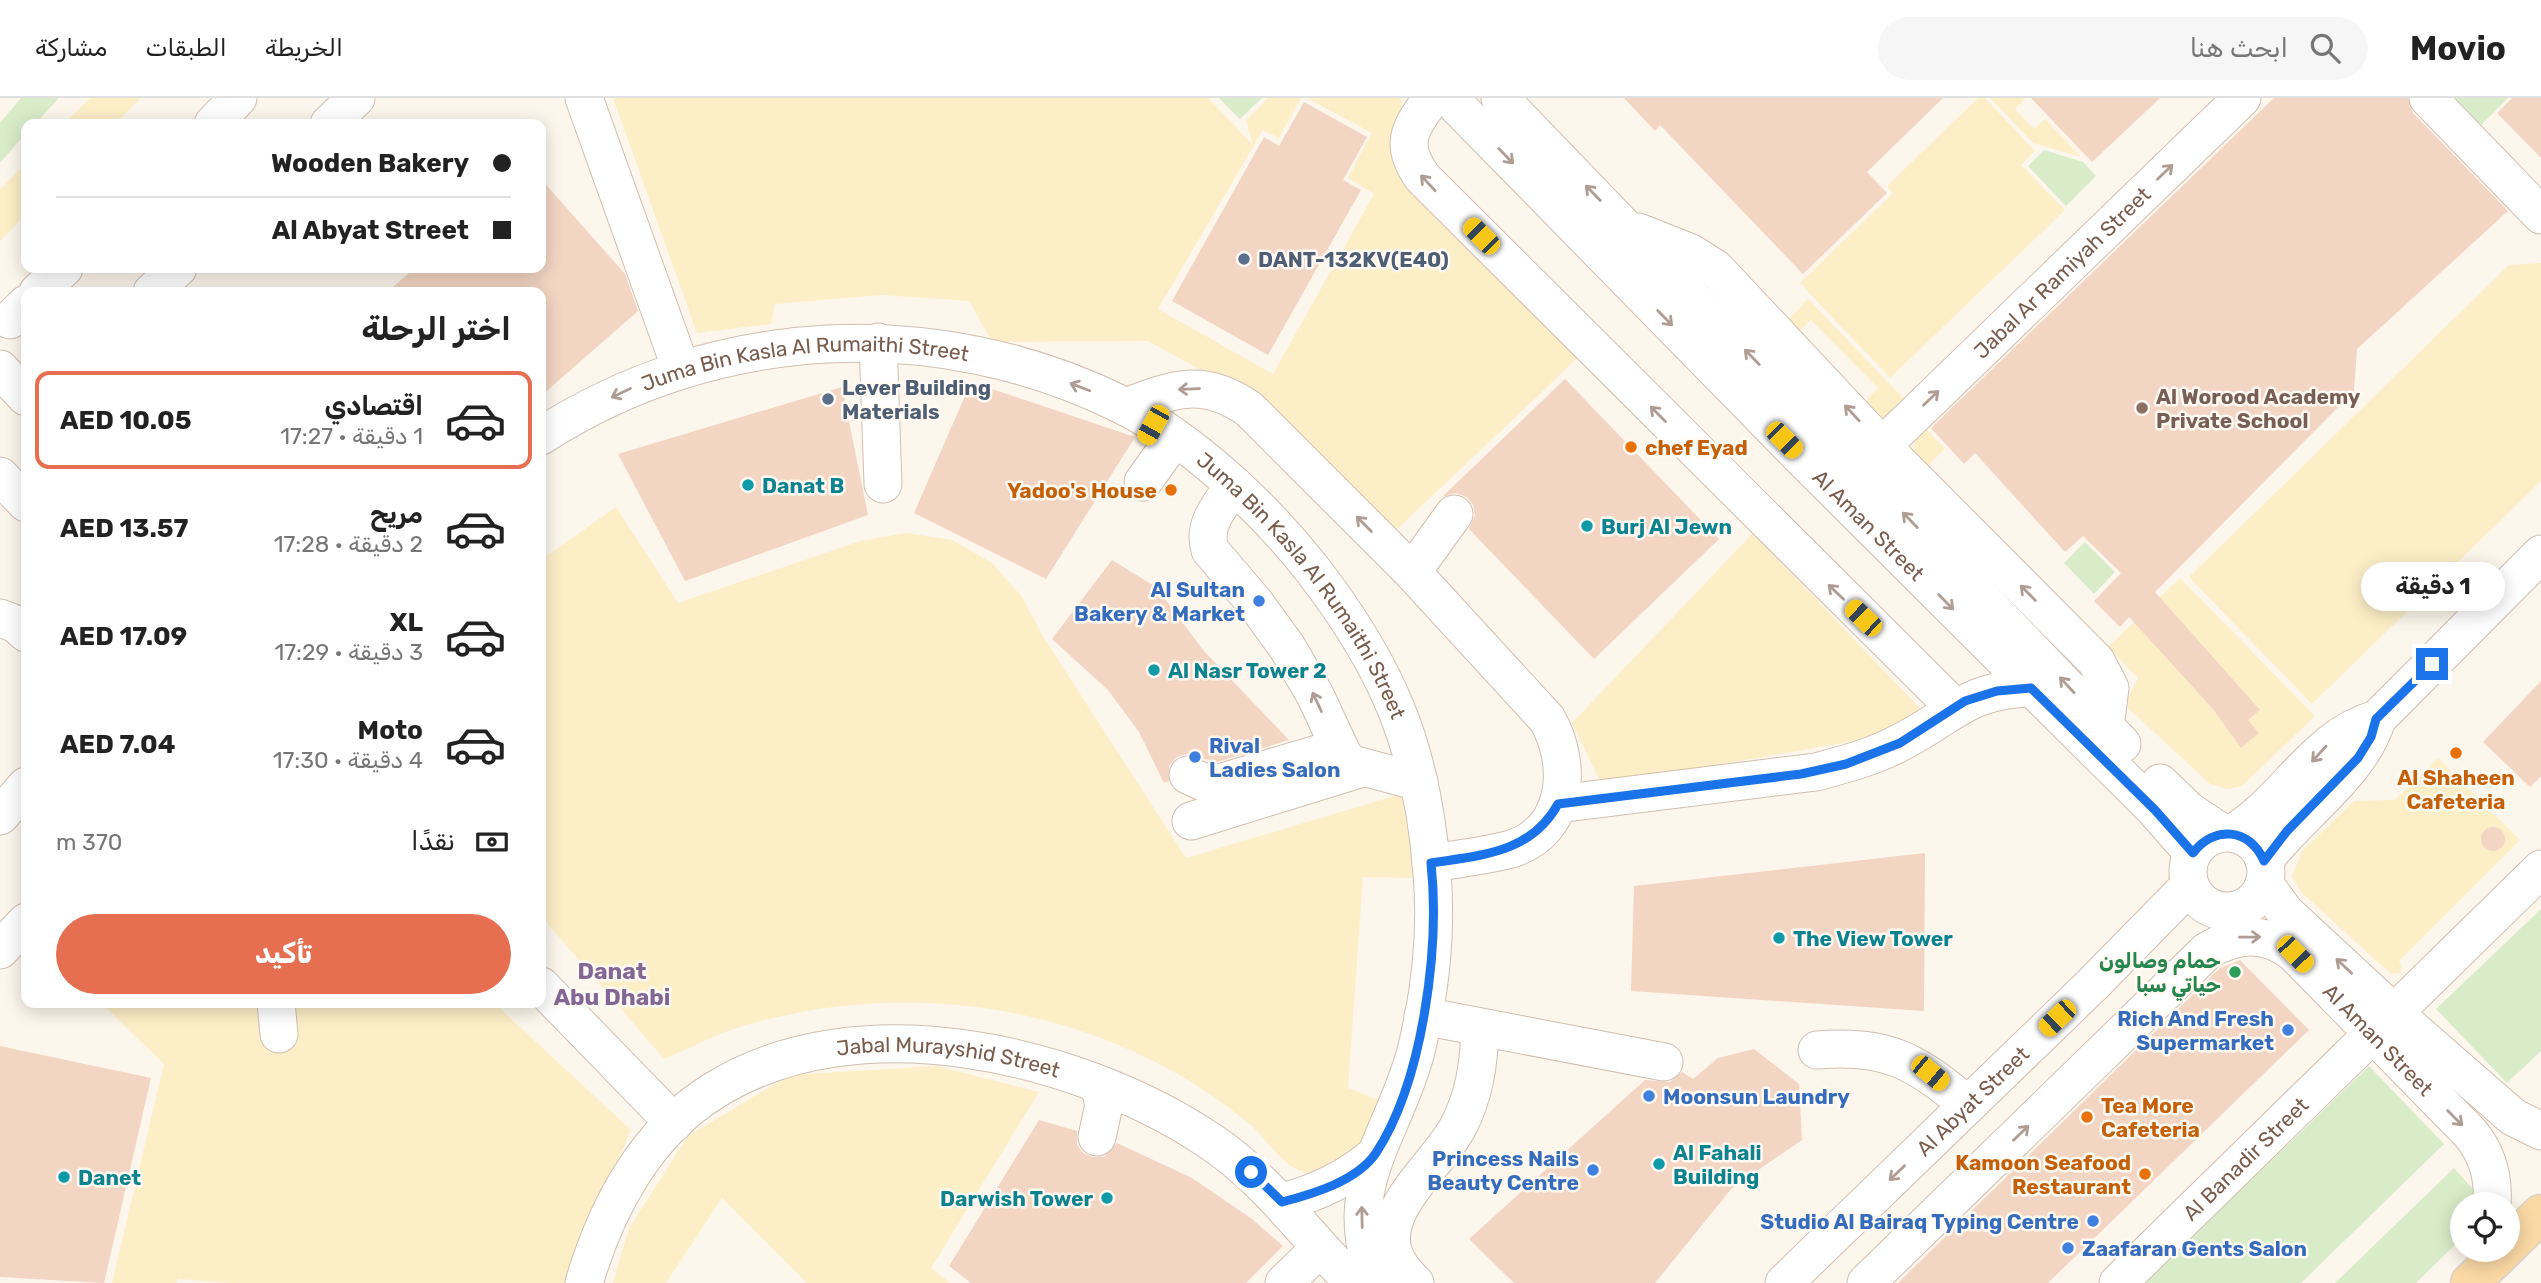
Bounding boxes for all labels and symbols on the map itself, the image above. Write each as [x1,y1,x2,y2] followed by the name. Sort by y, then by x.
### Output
[1497,147,1514,164] one-way arrow
[2156,164,2173,181] one-way arrow
[1420,175,1437,192] one-way arrow
[1968,181,2155,363] street label: Jabal Ar Ramiyah Street
[1585,185,1602,202] one-way arrow
[1459,214,1504,258] car
[1258,247,1449,272] place label: DANT-132KV(E40)
[1236,251,1252,267] marker: DANT-132KV(E40)
[1657,309,1674,326] one-way arrow
[638,331,971,396] street label: Juma Bin Kasla Al Rumaithi Street
[1743,348,1760,365] one-way arrow
[842,375,991,424] place label: Lever Building Materials
[1069,380,1091,393] one-way arrow
[1178,382,1201,395] one-way arrow
[2156,384,2361,433] place label: Al Worood Academy Private School
[611,386,632,400] one-way arrow
[1922,390,1939,407] one-way arrow
[820,391,836,407] marker: Lever Building Materials
[2134,400,2150,416] marker: Al Worood Academy Private School
[1134,402,1173,448] car
[1649,405,1666,422] one-way arrow
[1843,405,1860,422] one-way arrow
[1762,418,1807,462] car
[1645,435,1748,460] place label: chef Eyad
[1623,439,1639,455] marker: chef Eyad
[1192,446,1411,722] street label: Juma Bin Kasla Al Rumaithi Street
[1808,464,1930,585] street label: Al Aman Street
[762,473,844,498] place label: Danat B
[740,477,756,493] marker: Danat B
[1007,478,1157,503] place label: Yadoo's House
[1163,482,1179,498] marker: Yadoo's House
[1901,512,1918,529] one-way arrow
[1601,514,1732,539] place label: Burj Al Jewn
[1356,516,1373,533] one-way arrow
[1579,518,1595,534] marker: Burj Al Jewn
[2360,562,2504,612] callout: 1 دقيقة
[1074,577,1245,626] place label: Al Sultan Bakery & Market
[1828,583,1845,600] one-way arrow
[2020,584,2037,601] one-way arrow
[1251,593,1267,609] marker: Al Sultan Bakery & Market
[1937,593,1954,610] one-way arrow
[1841,596,1886,640] car
[2416,648,2448,680] route end
[1168,658,1327,683] place label: Al Nasr Tower 2
[1146,662,1162,678] marker: Al Nasr Tower 2
[2058,677,2075,694] one-way arrow
[1310,692,1323,713] one-way arrow
[1209,733,1340,782] place label: Rival Ladies Salon
[2311,745,2328,762] one-way arrow
[2448,745,2464,761] marker: Al Shaheen Cafeteria
[1187,749,1203,765] marker: Rival Ladies Salon
[2397,765,2515,814] place label: Al Shaheen Cafeteria
[1793,926,1953,951] place label: The View Tower
[1771,930,1787,946] marker: The View Tower
[2238,930,2261,944] one-way arrow
[2273,932,2318,976] car
[2099,948,2221,1001] place label: حمام وصالون حياتي سبا
[554,957,670,1011] district label: Danat Abu Dhabi
[2336,958,2353,975] one-way arrow
[2227,964,2243,980] marker: حمام وصالون حياتي سبا
[2318,978,2439,1101] street label: Al Aman Street
[2035,996,2080,1040] car
[2117,1006,2274,1055] place label: Rich And Fresh Supermarket
[2280,1022,2296,1038] marker: Rich And Fresh Supermarket
[835,1031,1063,1082] street label: Jabal Murayshid Street
[1911,1041,2034,1161] street label: Al Abyat Street
[1908,1051,1953,1095] car
[1663,1084,1850,1109] place label: Moonsun Laundry
[1641,1088,1657,1104] marker: Moonsun Laundry
[2177,1092,2313,1225] street label: Al Banadir Street
[2101,1093,2200,1142] place label: Tea More Cafeteria
[2079,1109,2095,1125] marker: Tea More Cafeteria
[2447,1109,2464,1126] one-way arrow
[2012,1125,2029,1142] one-way arrow
[1673,1140,1762,1189] place label: Al Fahali Building
[1427,1146,1579,1195] place label: Princess Nails Beauty Centre
[1955,1150,2131,1199] place label: Kamoon Seafood Restaurant
[1235,1156,1267,1188] route start
[1651,1156,1667,1172] marker: Al Fahali Building
[1585,1162,1601,1178] marker: Princess Nails Beauty Centre
[78,1165,141,1190] place label: Danet
[1889,1165,1906,1182] one-way arrow
[2137,1166,2153,1182] marker: Kamoon Seafood Restaurant
[56,1169,72,1185] marker: Danet
[940,1186,1093,1211] place label: Darwish Tower
[1099,1190,1115,1206] marker: Darwish Tower
[1355,1206,1369,1229] one-way arrow
[1760,1209,2079,1234] place label: Studio Al Bairaq Typing Centre
[2085,1213,2101,1229] marker: Studio Al Bairaq Typing Centre
[2082,1236,2307,1261] place label: Zaafaran Gents Salon
[2060,1240,2076,1256] marker: Zaafaran Gents Salon

